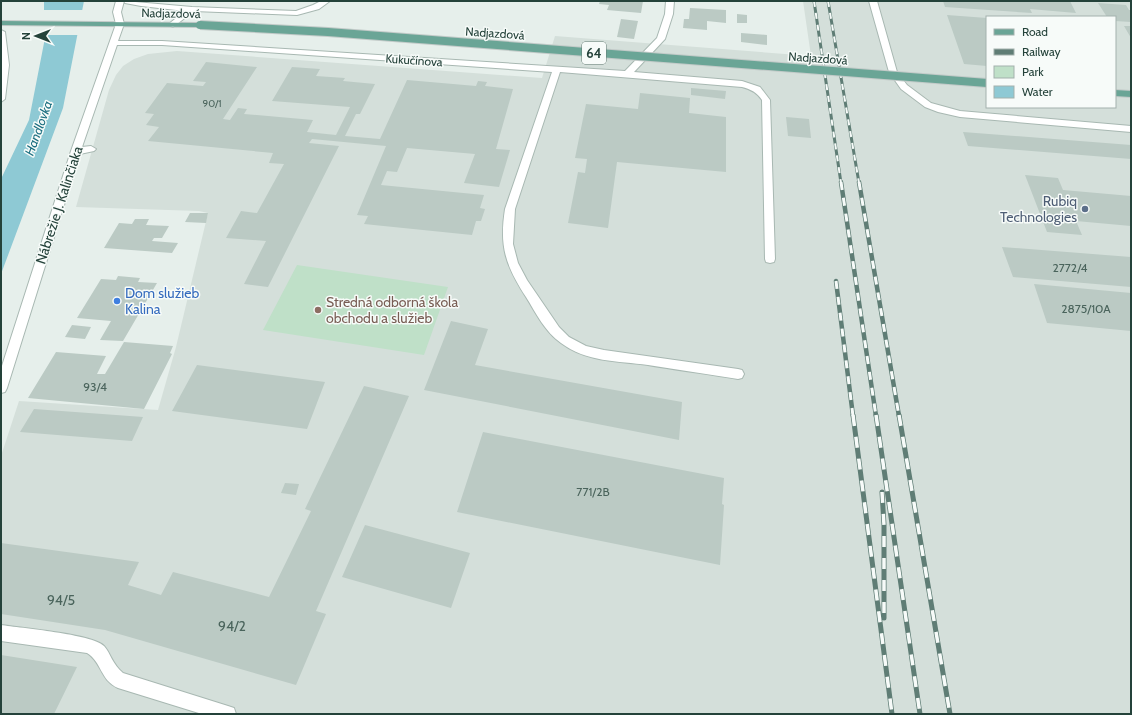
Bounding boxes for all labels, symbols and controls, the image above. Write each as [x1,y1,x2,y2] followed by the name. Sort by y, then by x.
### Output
[141,5,201,21] street label: Nadjazdová
[16,16,56,56] north arrow
[986,16,1116,108] legend
[465,23,525,43] street label: Nadjazdová
[1022,24,1048,39] text: Road
[19,32,33,40] text: N
[582,42,606,64] road number: 64
[1022,44,1060,59] text: Railway
[788,48,848,68] street label: Nadjazdová
[385,51,443,69] street label: Kukučínova
[1022,64,1044,79] text: Park
[1022,84,1053,99] text: Water
[202,97,222,110] house number: 90/1
[21,98,55,158] water label: Handlovka
[31,144,87,266] street label: Nábrežie J. Kalinčiaka
[1000,192,1077,226] place label: Rubiq Technologies
[1080,204,1090,214] marker: Rubiq Technologies
[1053,260,1088,275] house number: 2772/4
[125,284,199,318] place label: Dom služieb Kalina
[326,293,458,327] place label: Stredná odborná škola obchodu a služieb
[112,296,122,306] marker: Dom služieb Kalina
[1061,301,1111,316] house number: 2875/10A
[313,305,323,315] marker: Stredná odborná škola obchodu a služieb
[83,379,107,394] house number: 93/4
[576,484,610,499] house number: 771/2B
[47,591,75,609] house number: 94/5
[218,617,246,635] house number: 94/2

